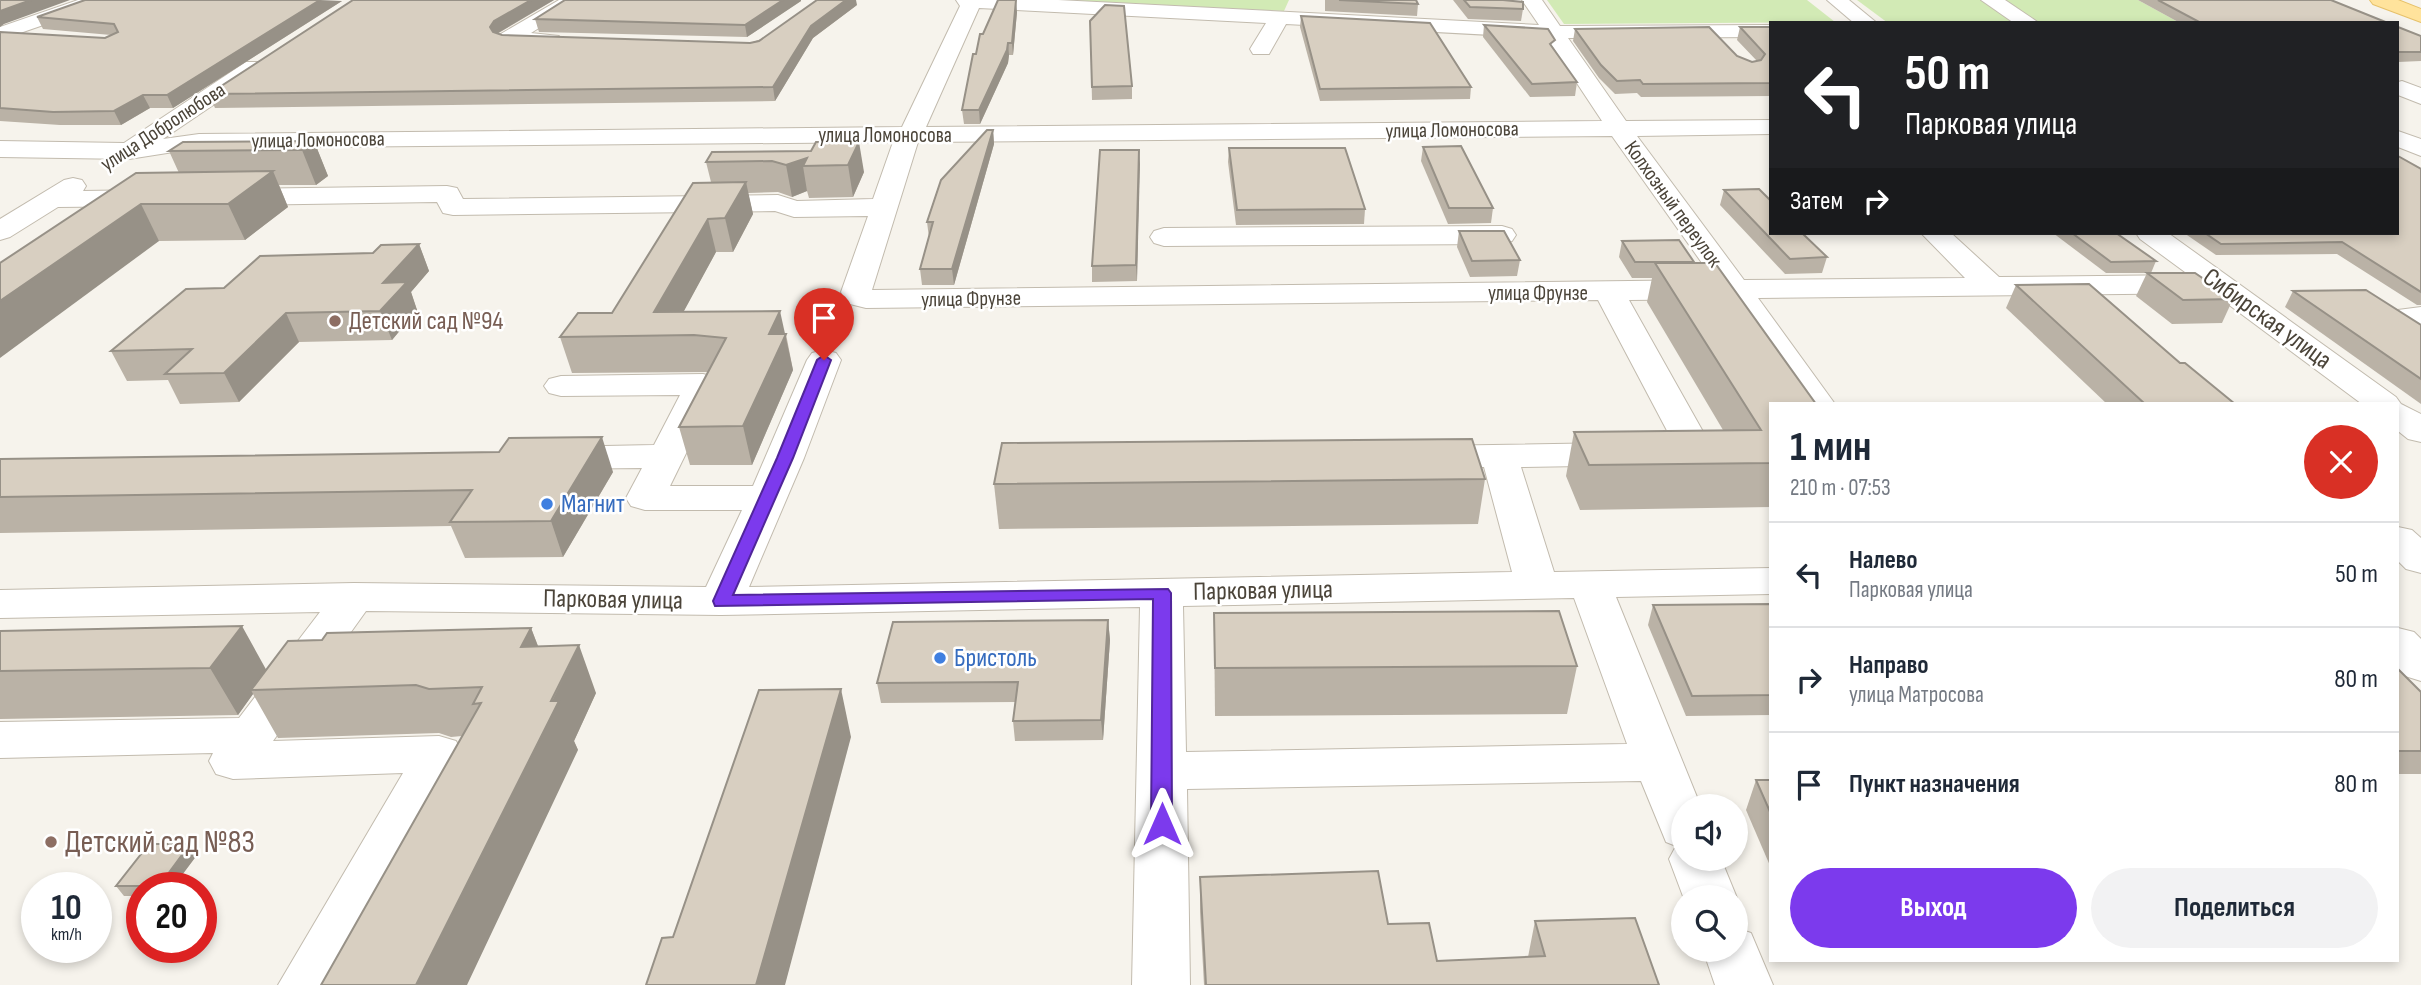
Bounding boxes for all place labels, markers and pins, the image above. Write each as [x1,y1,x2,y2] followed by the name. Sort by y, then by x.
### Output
[794,288,854,360] pin
[349,306,504,337] place label: Детский сад №94
[327,313,343,329] marker: Детский сад №94
[561,489,625,520] place label: Магнит
[539,496,555,512] marker: Магнит
[954,643,1037,674] place label: Бристоль
[932,650,948,666] marker: Бристоль
[65,823,255,862] place label: Детский сад №83
[43,834,59,850] marker: Детский сад №83

